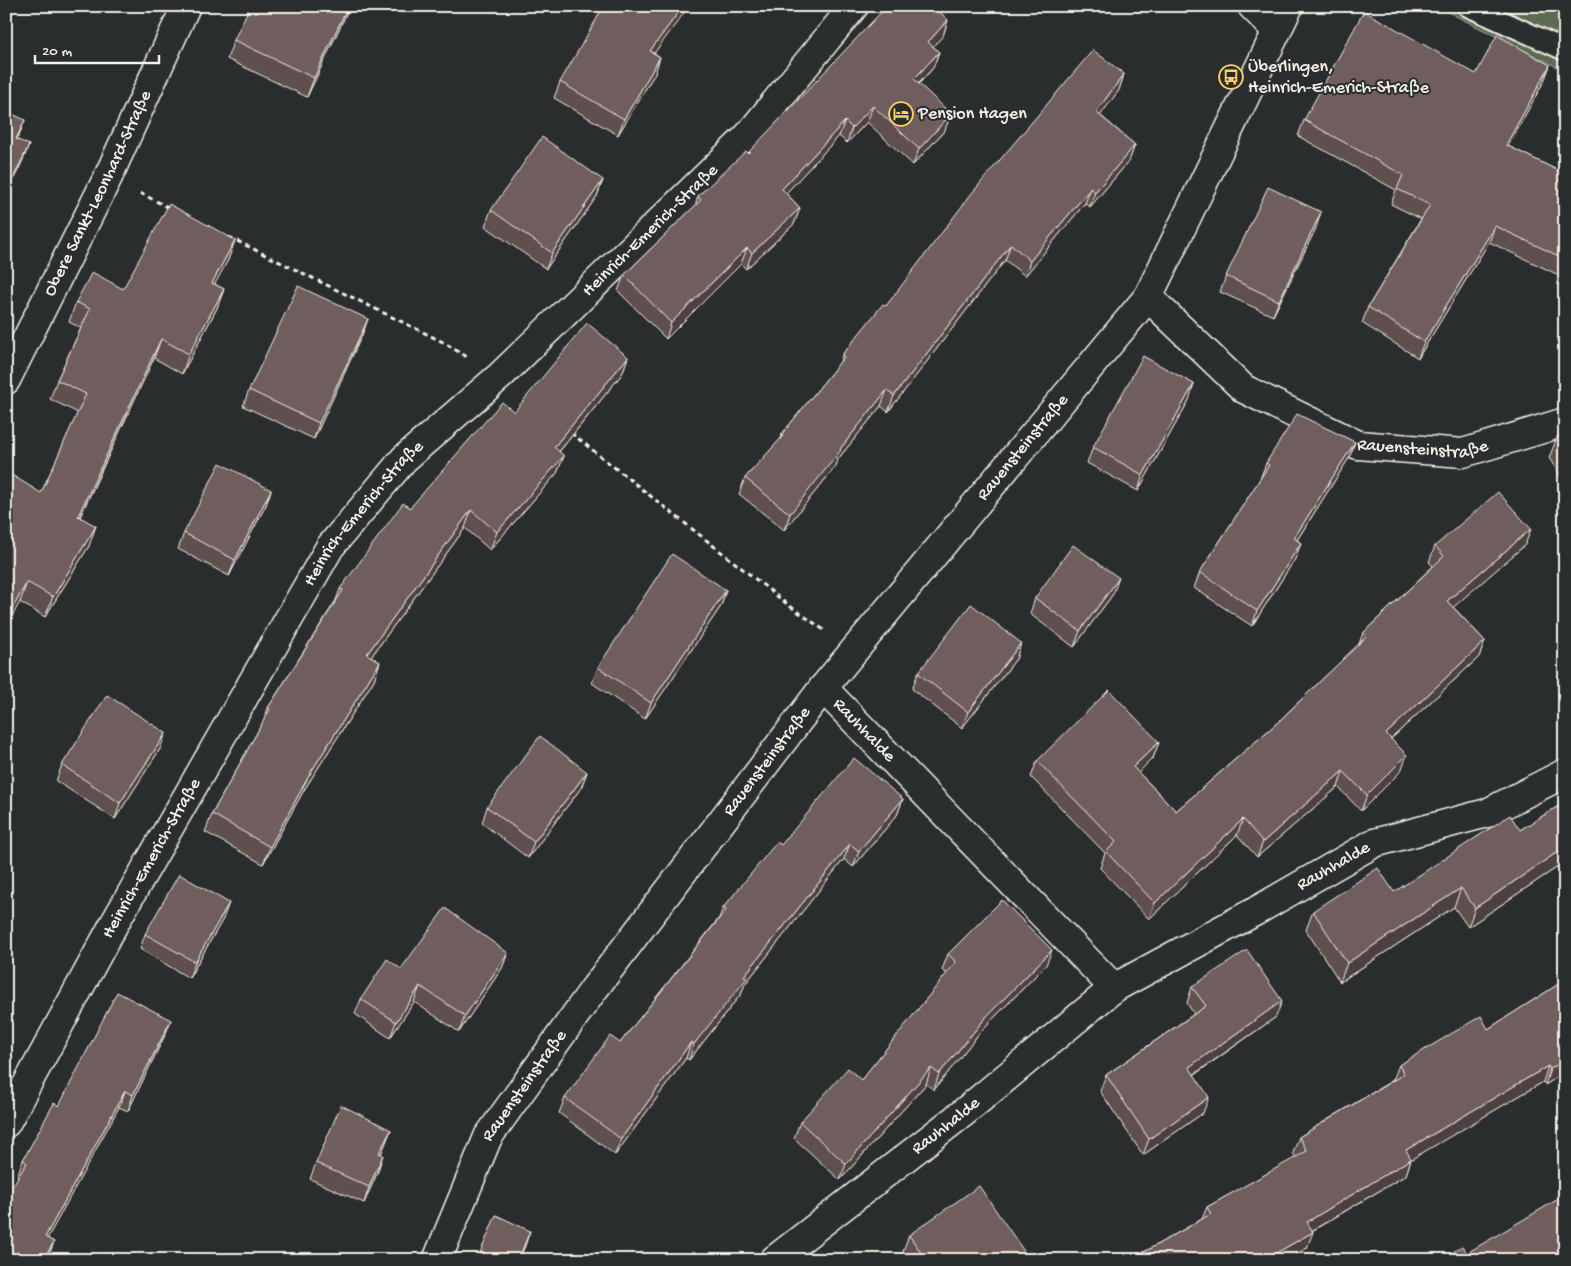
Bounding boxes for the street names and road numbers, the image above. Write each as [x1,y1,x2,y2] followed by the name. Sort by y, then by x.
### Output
[39,87,157,300] street label: Obere Sankt-Leonhard-Straße
[578,160,723,301] street label: Heinrich-Emerich-Straße
[973,390,1074,505] street label: Rauensteinstraße
[1356,434,1491,464] street label: Rauensteinstraße
[299,436,429,590] street label: Heinrich-Emerich-Straße
[828,694,900,767] street label: Rauhhalde
[719,702,816,820] street label: Rauensteinstraße
[98,774,206,942] street label: Heinrich-Emerich-Straße
[1293,837,1375,896] street label: Rauhhalde
[478,1026,572,1146] street label: Rauensteinstraße
[908,1092,985,1159] street label: Rauhhalde

